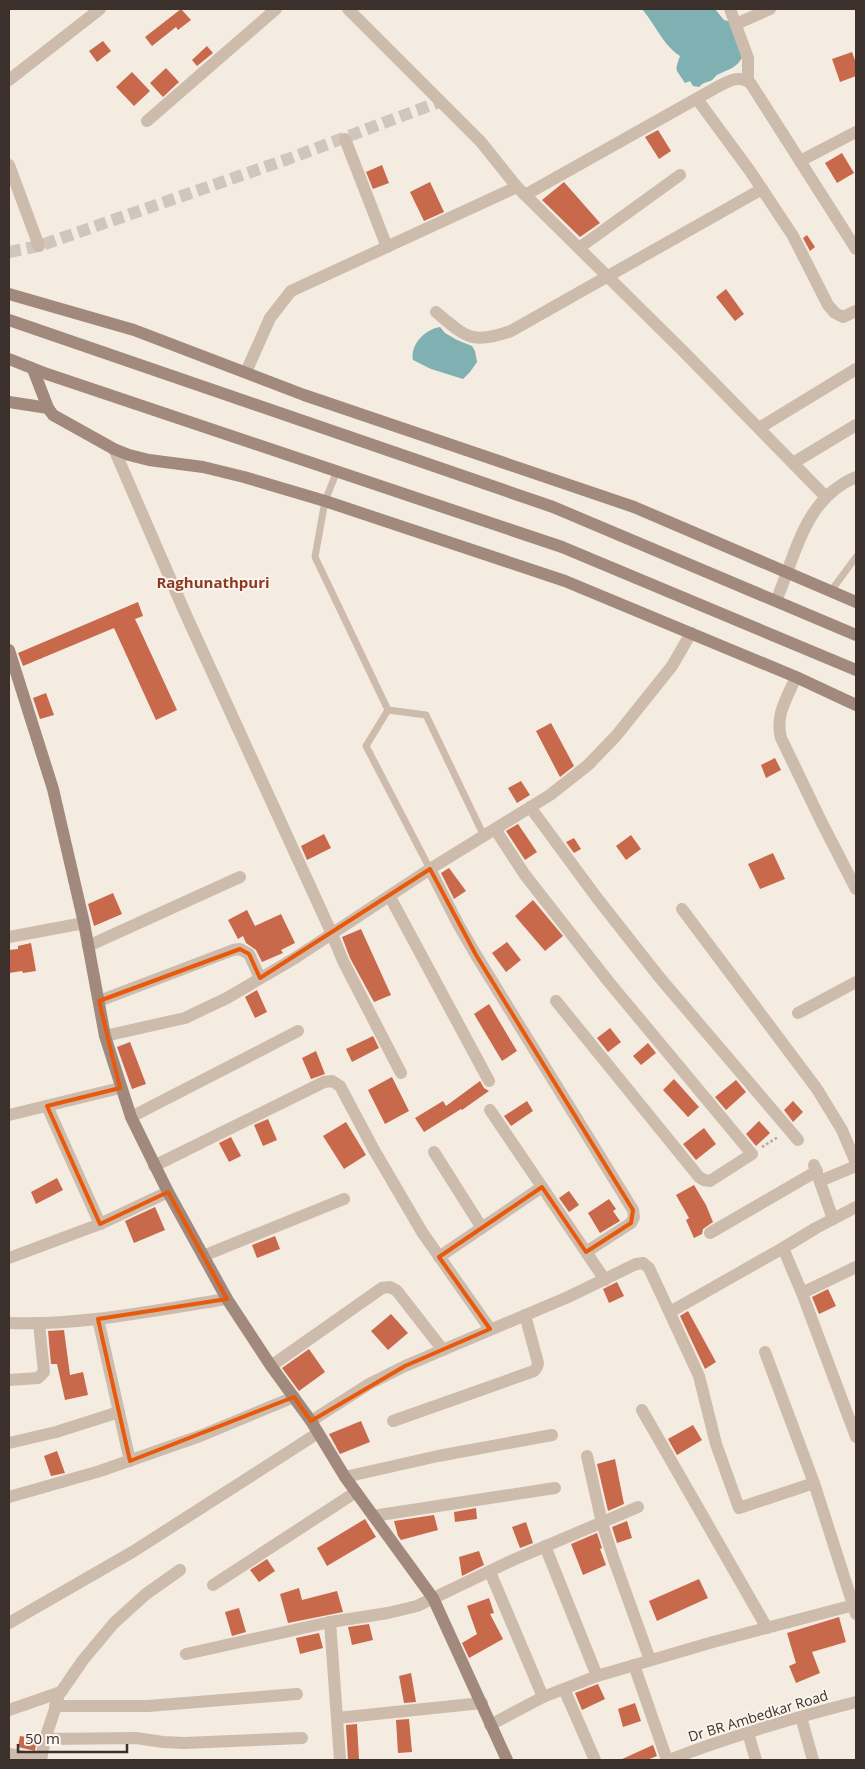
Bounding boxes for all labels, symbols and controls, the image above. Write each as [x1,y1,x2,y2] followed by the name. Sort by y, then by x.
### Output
[156,572,270,592] district label: Raghunathpuri
[685,1685,830,1746] street label: Dr BR Ambedkar Road
[18,1722,126,1754] scale bar
[25,1728,60,1748] text: 50 m

